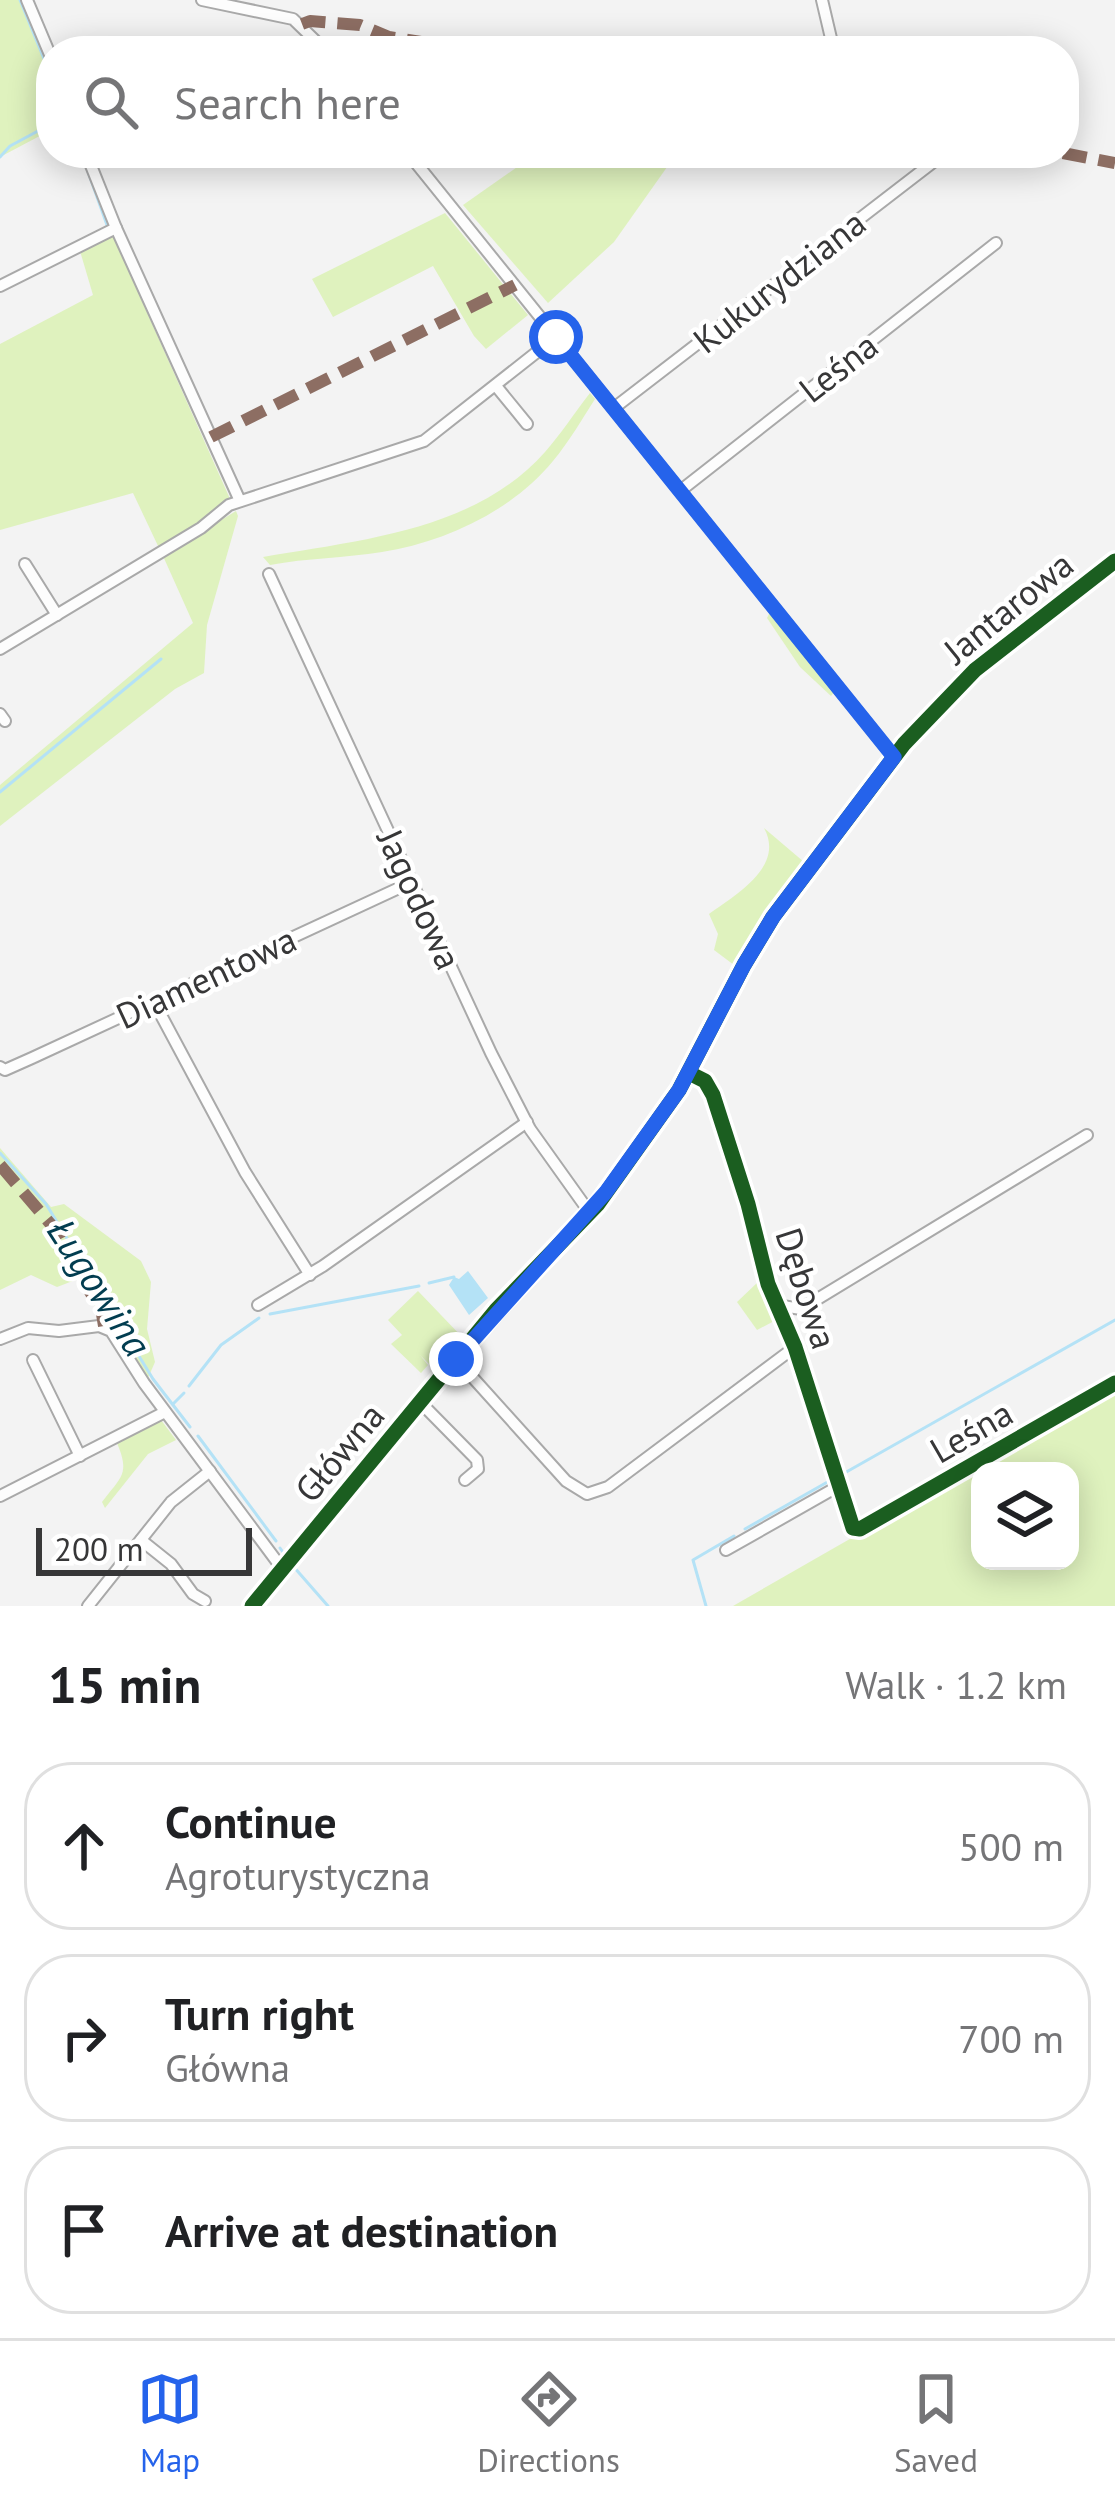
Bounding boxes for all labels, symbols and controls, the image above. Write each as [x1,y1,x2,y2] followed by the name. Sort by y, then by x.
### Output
[36,36,1079,168] search box
[78,69,144,135] icon: search
[174,73,401,131] text: Search here
[683,199,875,363] street label: Kukurydziana
[529,310,583,364] route start
[789,322,887,412] street label: Leśna
[932,540,1082,675] street label: Jantarowa
[366,819,473,977] street label: Jagodowa
[108,915,304,1039] street label: Diamentowa
[37,1208,163,1366] water label: Ługowina
[765,1222,849,1354] street label: Dębowa
[429,1332,483,1386] route end
[921,1389,1021,1473] street label: Leśna
[284,1393,394,1511] street label: Główna
[971,1462,1079,1570] map controls
[971,1462,1079,1570] button: layers
[36,1522,252,1575] scale bar
[54,1527,144,1570] text: 200 m
[48,1651,201,1717] text: 15 min
[845,1659,1067,1710] text: Walk · 1.2 km
[165,1792,337,1850] text: Continue
[51,1813,117,1879] icon: ahead
[958,1821,1064,1872] text: 500 m
[165,1850,431,1901] text: Agroturystyczna
[165,1984,354,2042] text: Turn right
[51,2005,117,2071] icon: right
[958,2013,1064,2064] text: 700 m
[165,2042,290,2093] text: Główna
[51,2197,117,2263] icon: arrive
[165,2201,558,2259] text: Arrive at destination
[137,2366,203,2481] tab: Map
[477,2366,620,2481] tab: Directions
[894,2366,978,2481] tab: Saved

